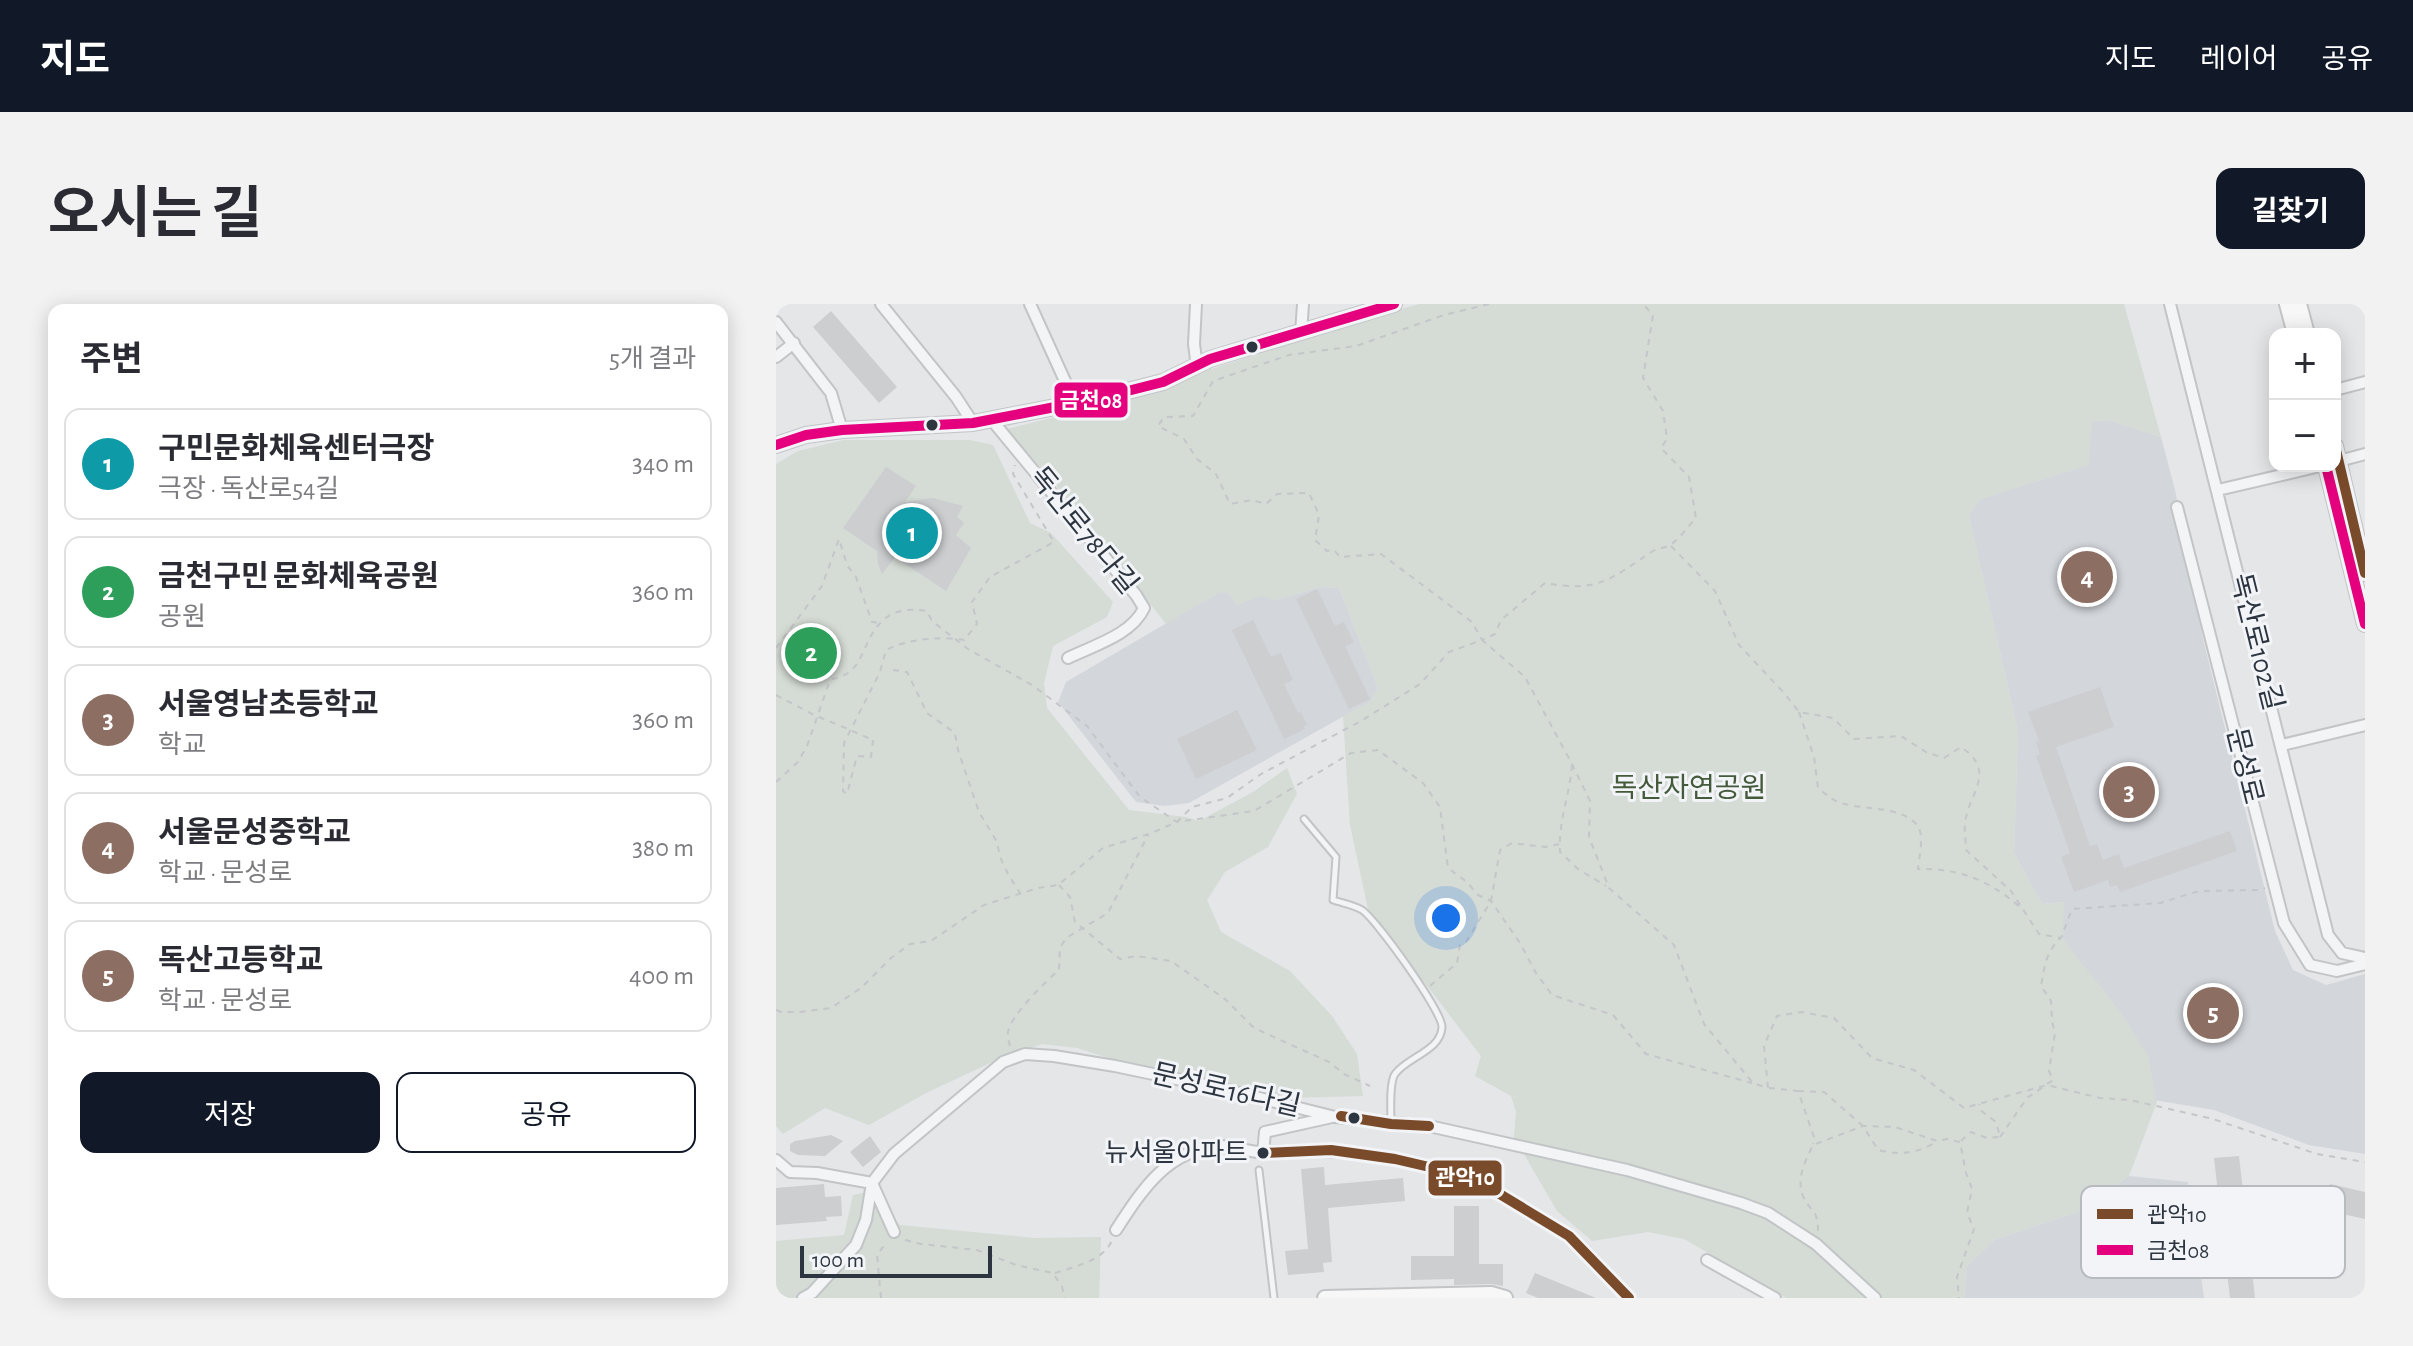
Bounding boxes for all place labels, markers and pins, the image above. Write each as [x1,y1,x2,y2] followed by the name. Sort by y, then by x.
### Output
[1244,339,1260,355] unlabelled marker
[924,417,940,433] unlabelled marker
[886,503,938,563] pin: 1
[2061,547,2113,607] pin: 4
[785,623,837,683] pin: 2
[2103,762,2155,822] pin: 3
[2187,983,2239,1043] pin: 5
[1346,1110,1362,1126] unlabelled marker
[1104,1139,1248,1166] place label: 뉴서울아파트
[1255,1145,1271,1161] marker: 뉴서울아파트

